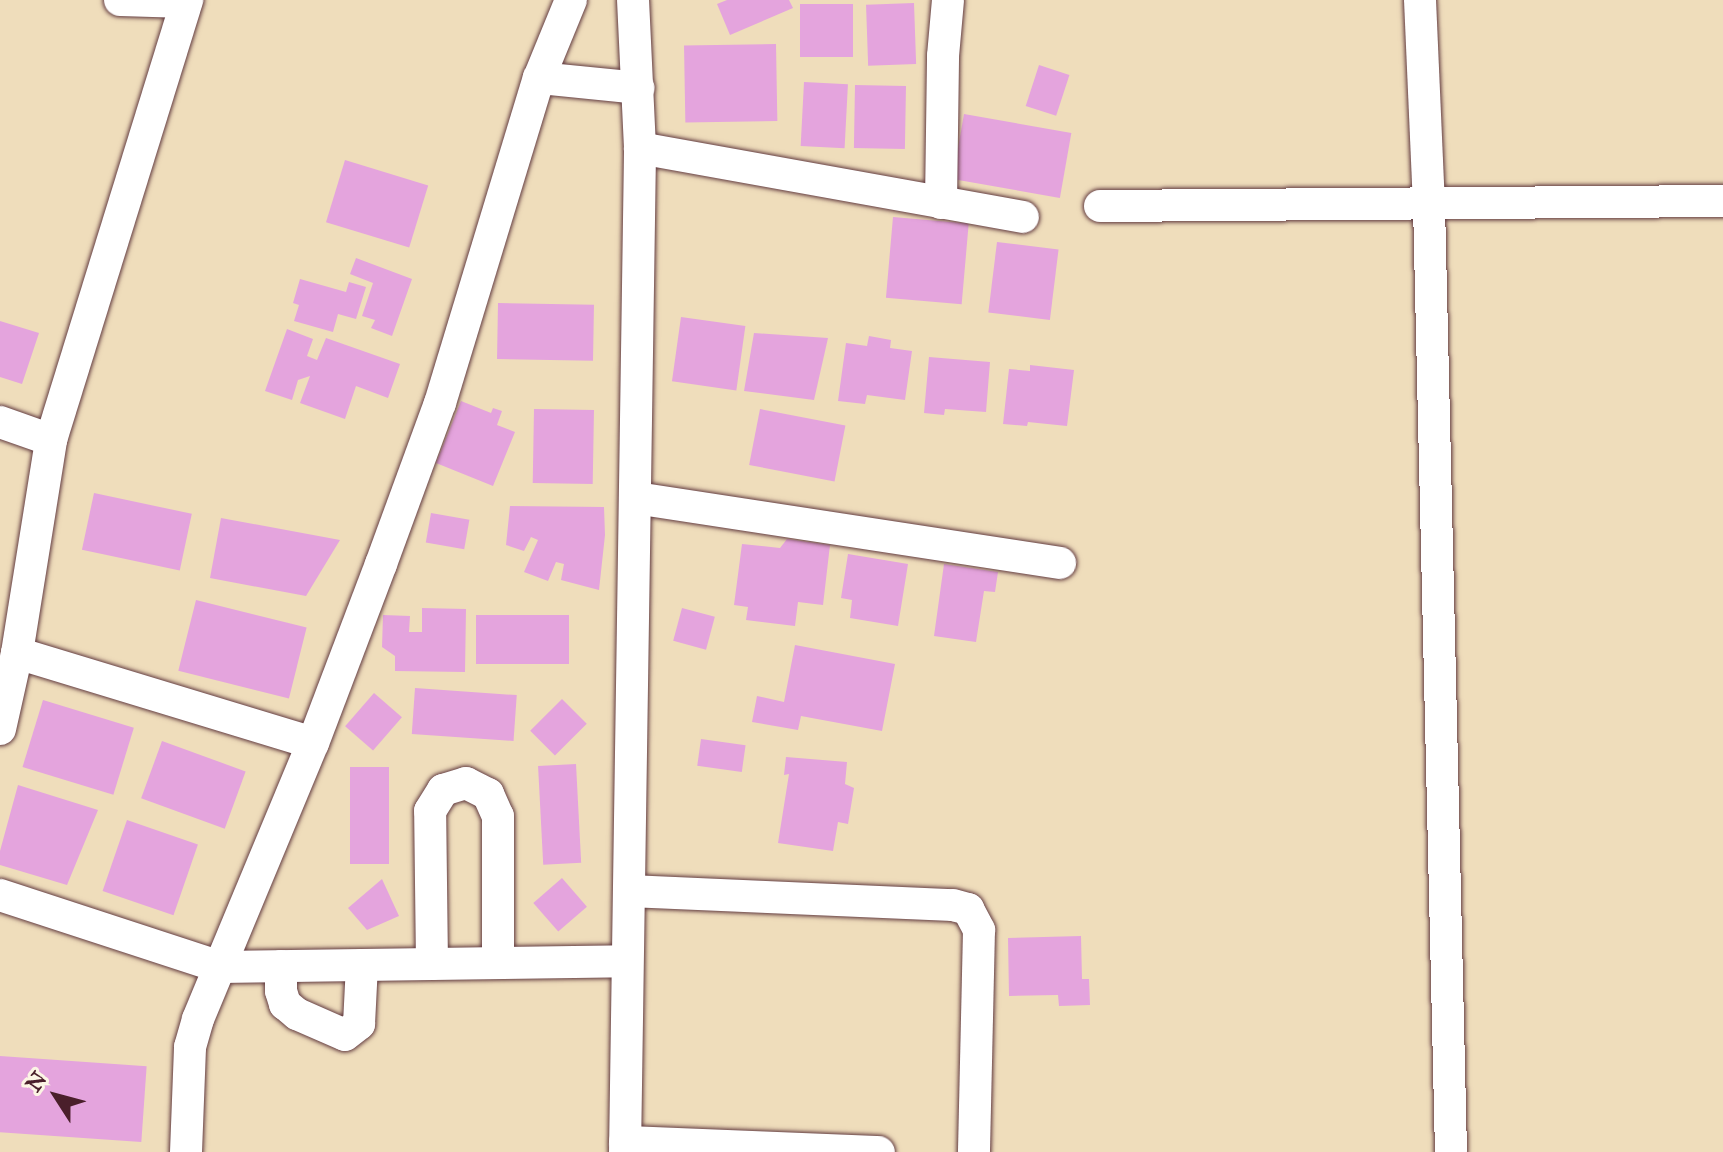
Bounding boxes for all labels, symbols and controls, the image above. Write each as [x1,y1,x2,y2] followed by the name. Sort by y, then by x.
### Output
[16,1056,96,1136] north arrow
[20,1066,53,1097] text: N

